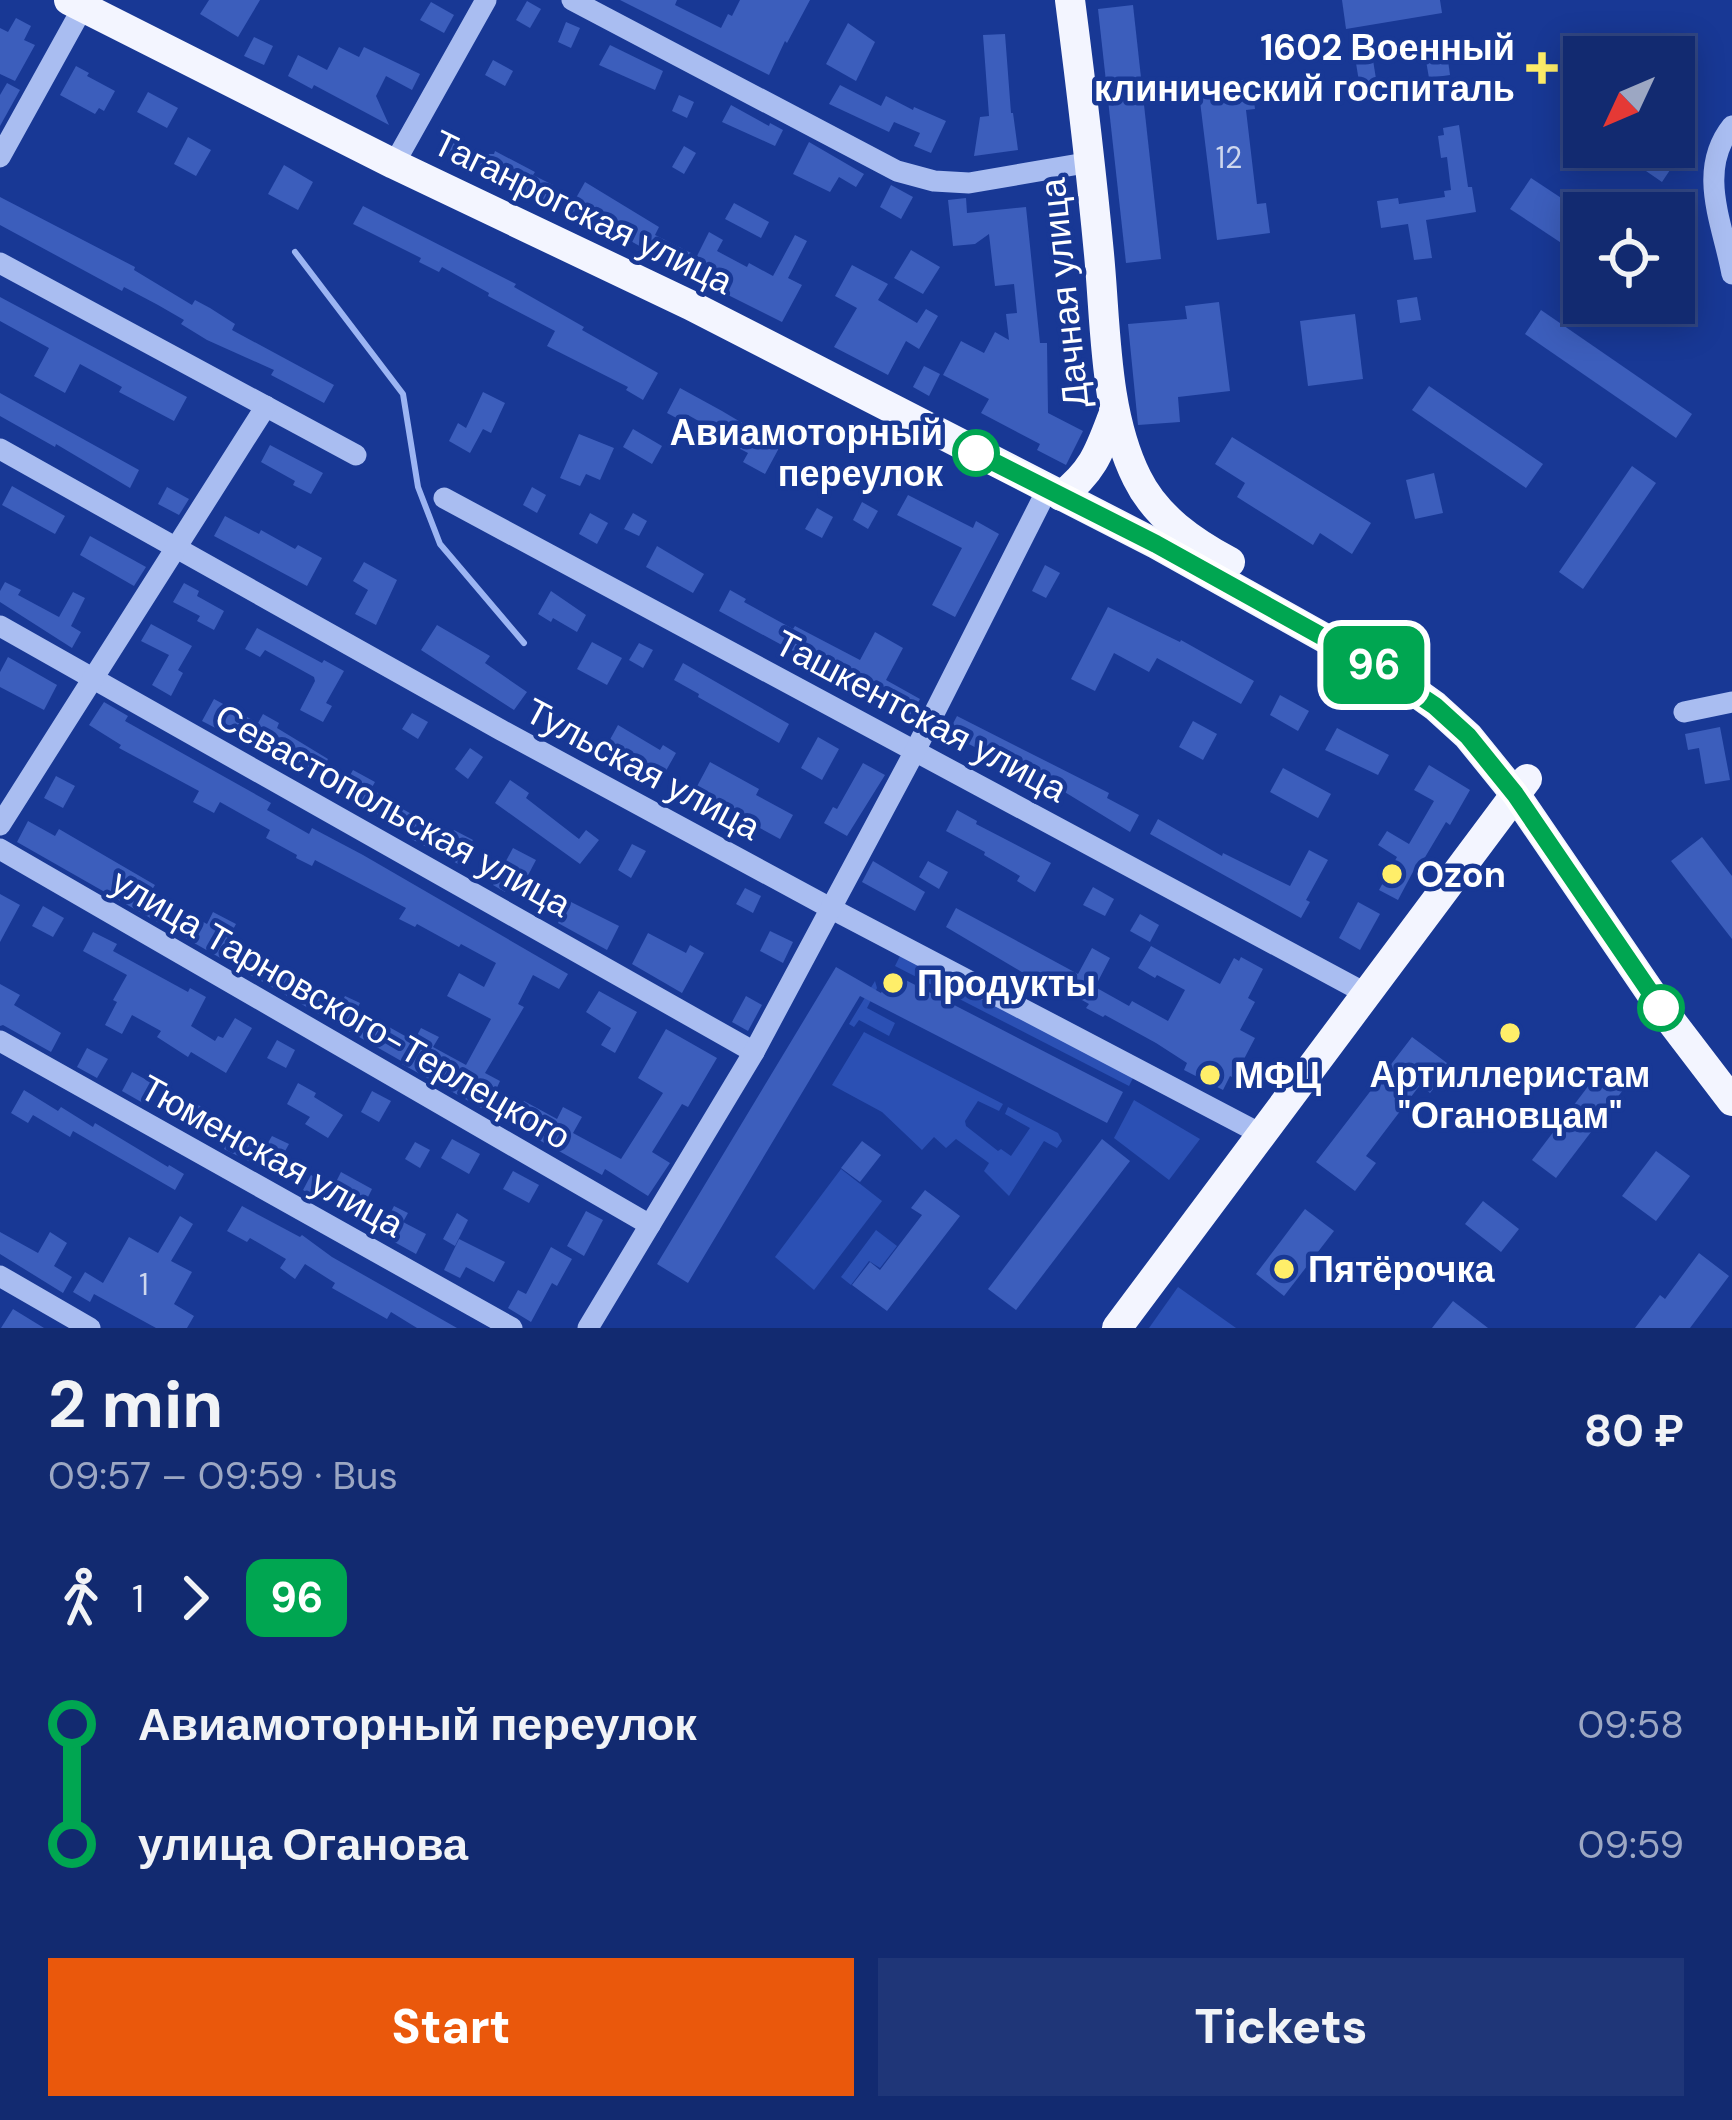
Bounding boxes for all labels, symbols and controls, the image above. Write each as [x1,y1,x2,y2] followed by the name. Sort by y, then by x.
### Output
[1094,24,1515,112] place label: 1602 Военный клинический госпиталь
[1563,36,1695,168] north arrow
[1563,36,1695,324] map controls
[1526,52,1558,84] marker: 1602 Военный клинический госпиталь
[425,119,741,305] street label: Таганрогская улица
[1216,138,1242,177] house number: 12
[1028,175,1099,410] street label: Дачная улица
[1563,192,1695,324] button: locate
[670,409,944,497] place label: Авиамоторный переулок
[954,431,998,475] marker: Авиамоторный переулок
[767,619,1076,813] street label: Ташкентская улица
[1320,626,1428,704] line badge: 96
[1347,637,1401,692] text: 96
[517,687,769,851] street label: Тульская улица
[207,692,580,928] street label: Севастопольская улица
[1416,851,1506,898] place label: Ozon
[103,858,579,1160] street label: улица Тарновского-Терлецкого
[1379,861,1405,887] marker: Ozon
[917,960,1096,1007] place label: Продукты
[880,970,906,996] marker: Продукты
[1639,986,1683,1030] unlabelled marker
[1497,1020,1523,1046] marker: Артиллеристам "Огановцам"
[1370,1051,1651,1139] place label: Артиллеристам "Огановцам"
[1234,1052,1322,1099] place label: МФЦ
[1197,1062,1223,1088] marker: МФЦ
[132,1064,413,1248] street label: Тюменская улица
[1308,1246,1496,1293] place label: Пятёрочка
[1271,1256,1297,1282] marker: Пятёрочка
[139,1265,149,1304] house number: 1
[48,1362,223,1447] text: 2 min
[1584,1401,1684,1460] text: 80 ₽
[48,1450,398,1501] text: 09:57 – 09:59 · Bus
[48,1565,114,1631] icon: walk
[162,1565,228,1631] icon: forward
[270,1570,323,1625] text: 96
[132,1573,144,1624] text: 1
[138,1695,697,1754] text: Авиамоторный переулок
[1577,1699,1684,1750] text: 09:58
[138,1815,468,1874] text: улица Оганова
[1578,1819,1684,1870] text: 09:59
[48,1958,854,2096] button: Start
[878,1958,1684,2096] button: Tickets

